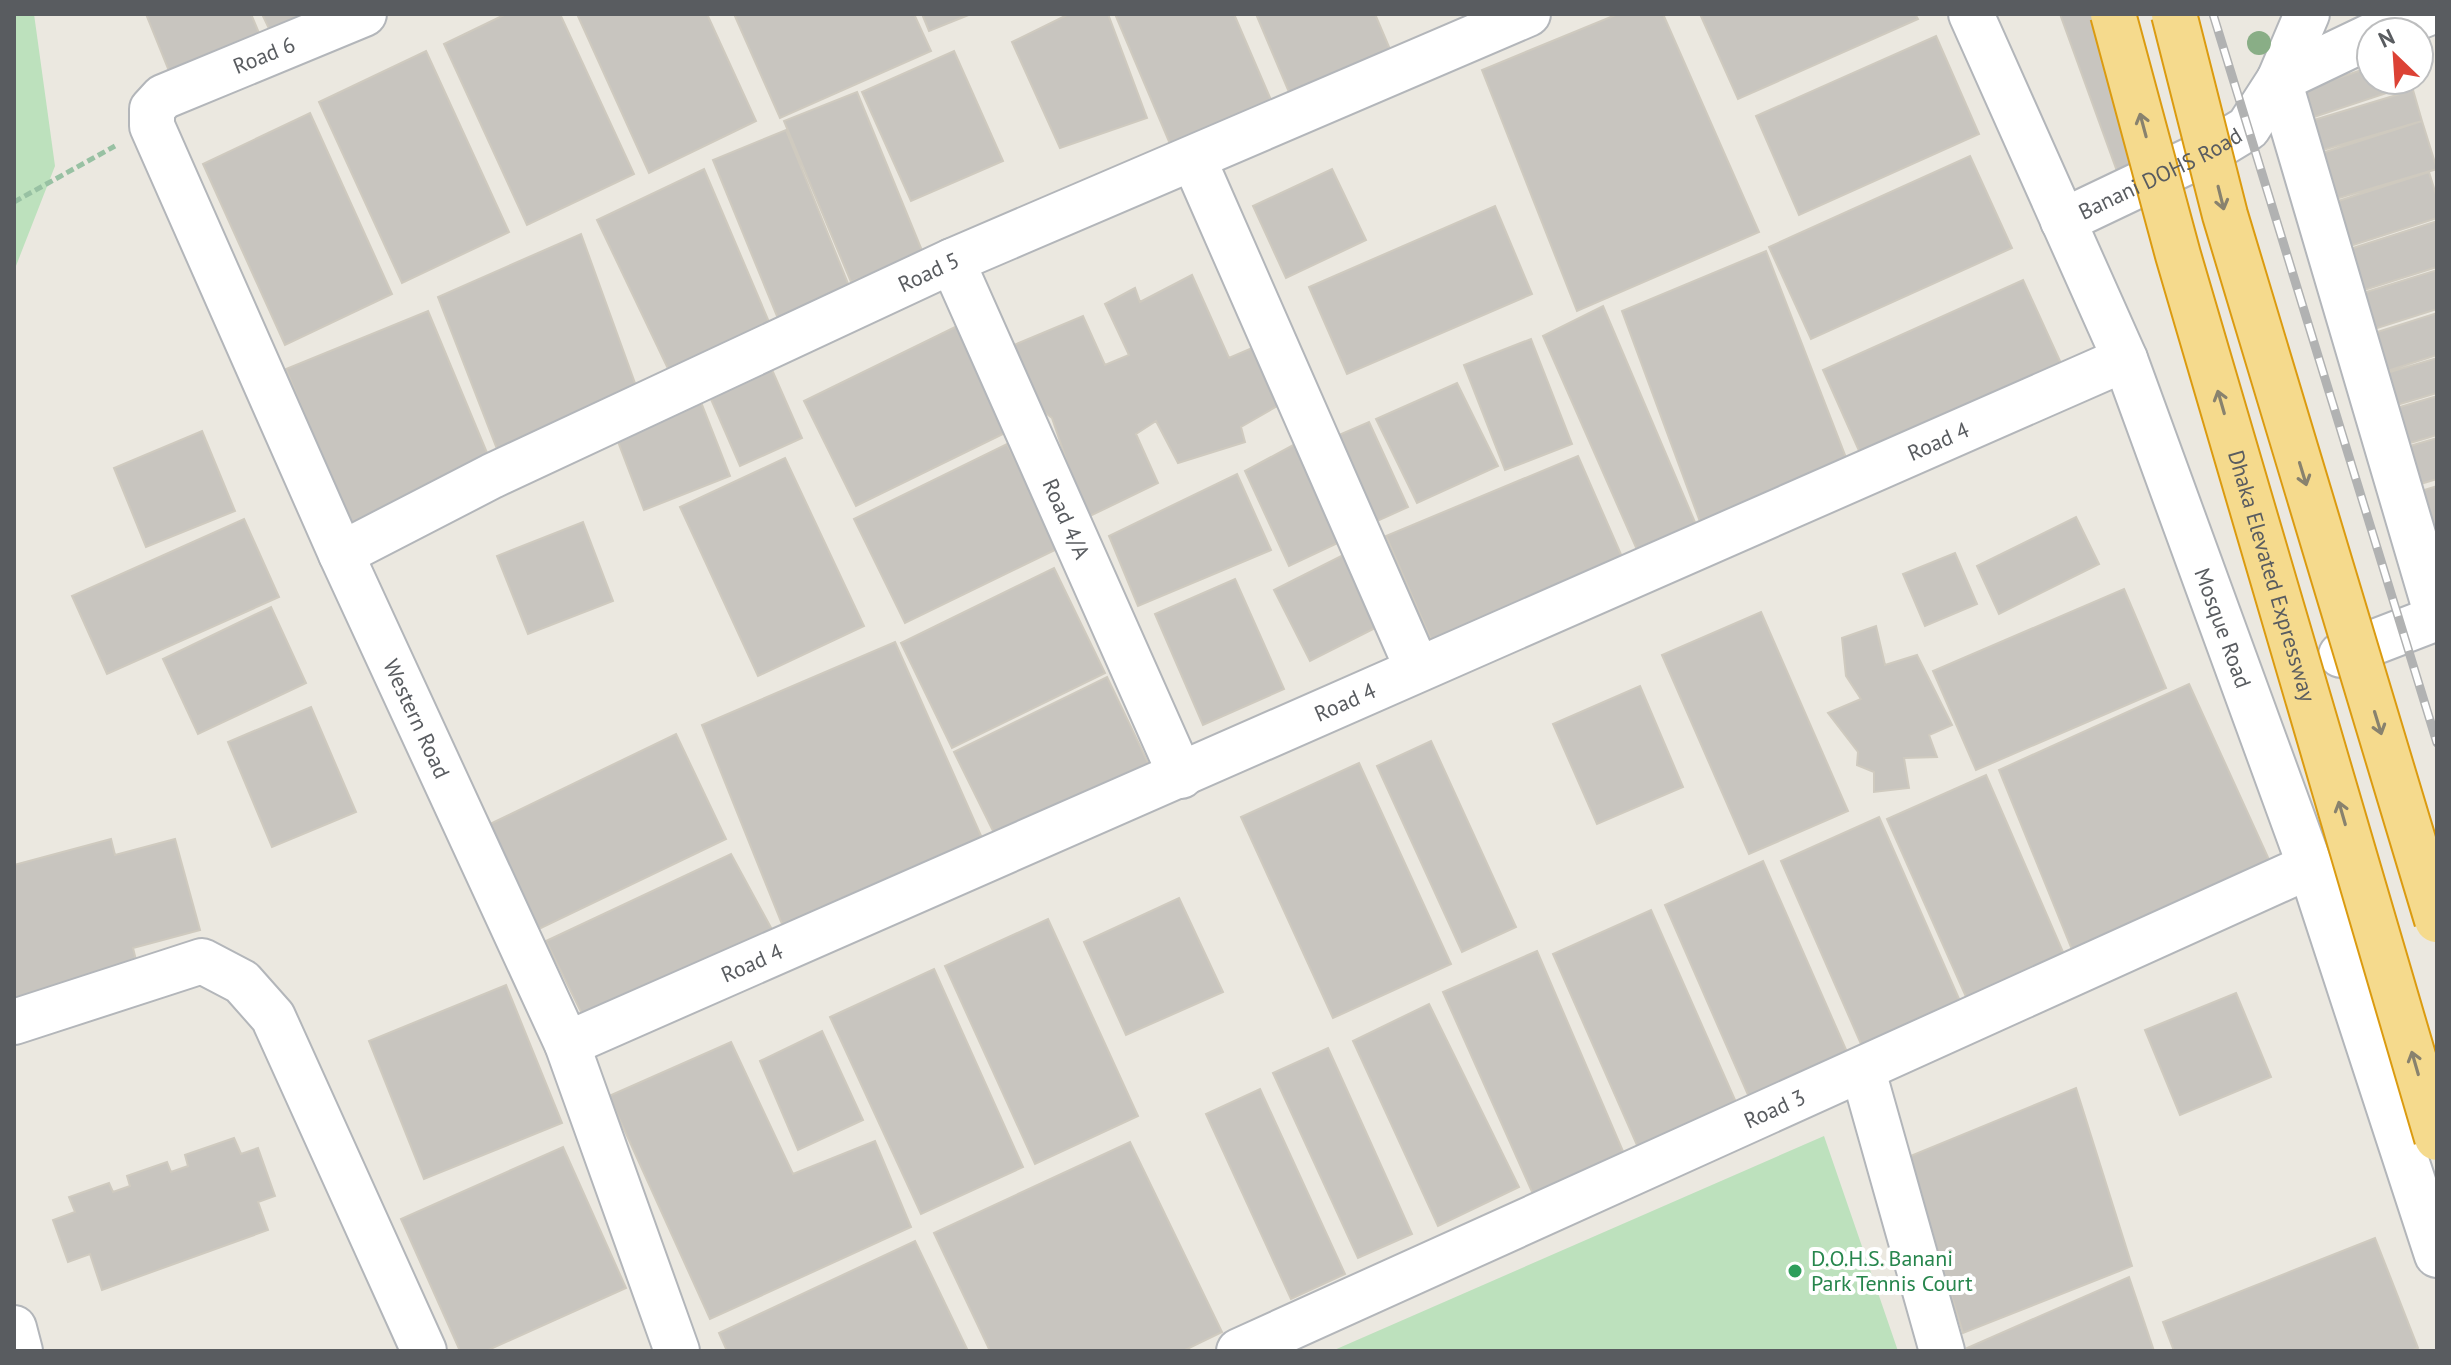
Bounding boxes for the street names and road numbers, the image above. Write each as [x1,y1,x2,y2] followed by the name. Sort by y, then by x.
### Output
[229,30,299,80] street label: Road 6
[2074,121,2247,226] street label: Banani DOHS Road
[894,246,964,298] street label: Road 5
[1903,415,1973,467] street label: Road 4
[2222,447,2322,706] street label: Dhaka Elevated Expressway
[1036,474,1097,563] street label: Road 4/A
[2188,564,2258,692] street label: Mosque Road
[377,655,457,783] street label: Western Road
[1310,676,1380,728] street label: Road 4
[717,937,787,988] street label: Road 4
[1739,1082,1810,1134] street label: Road 3

